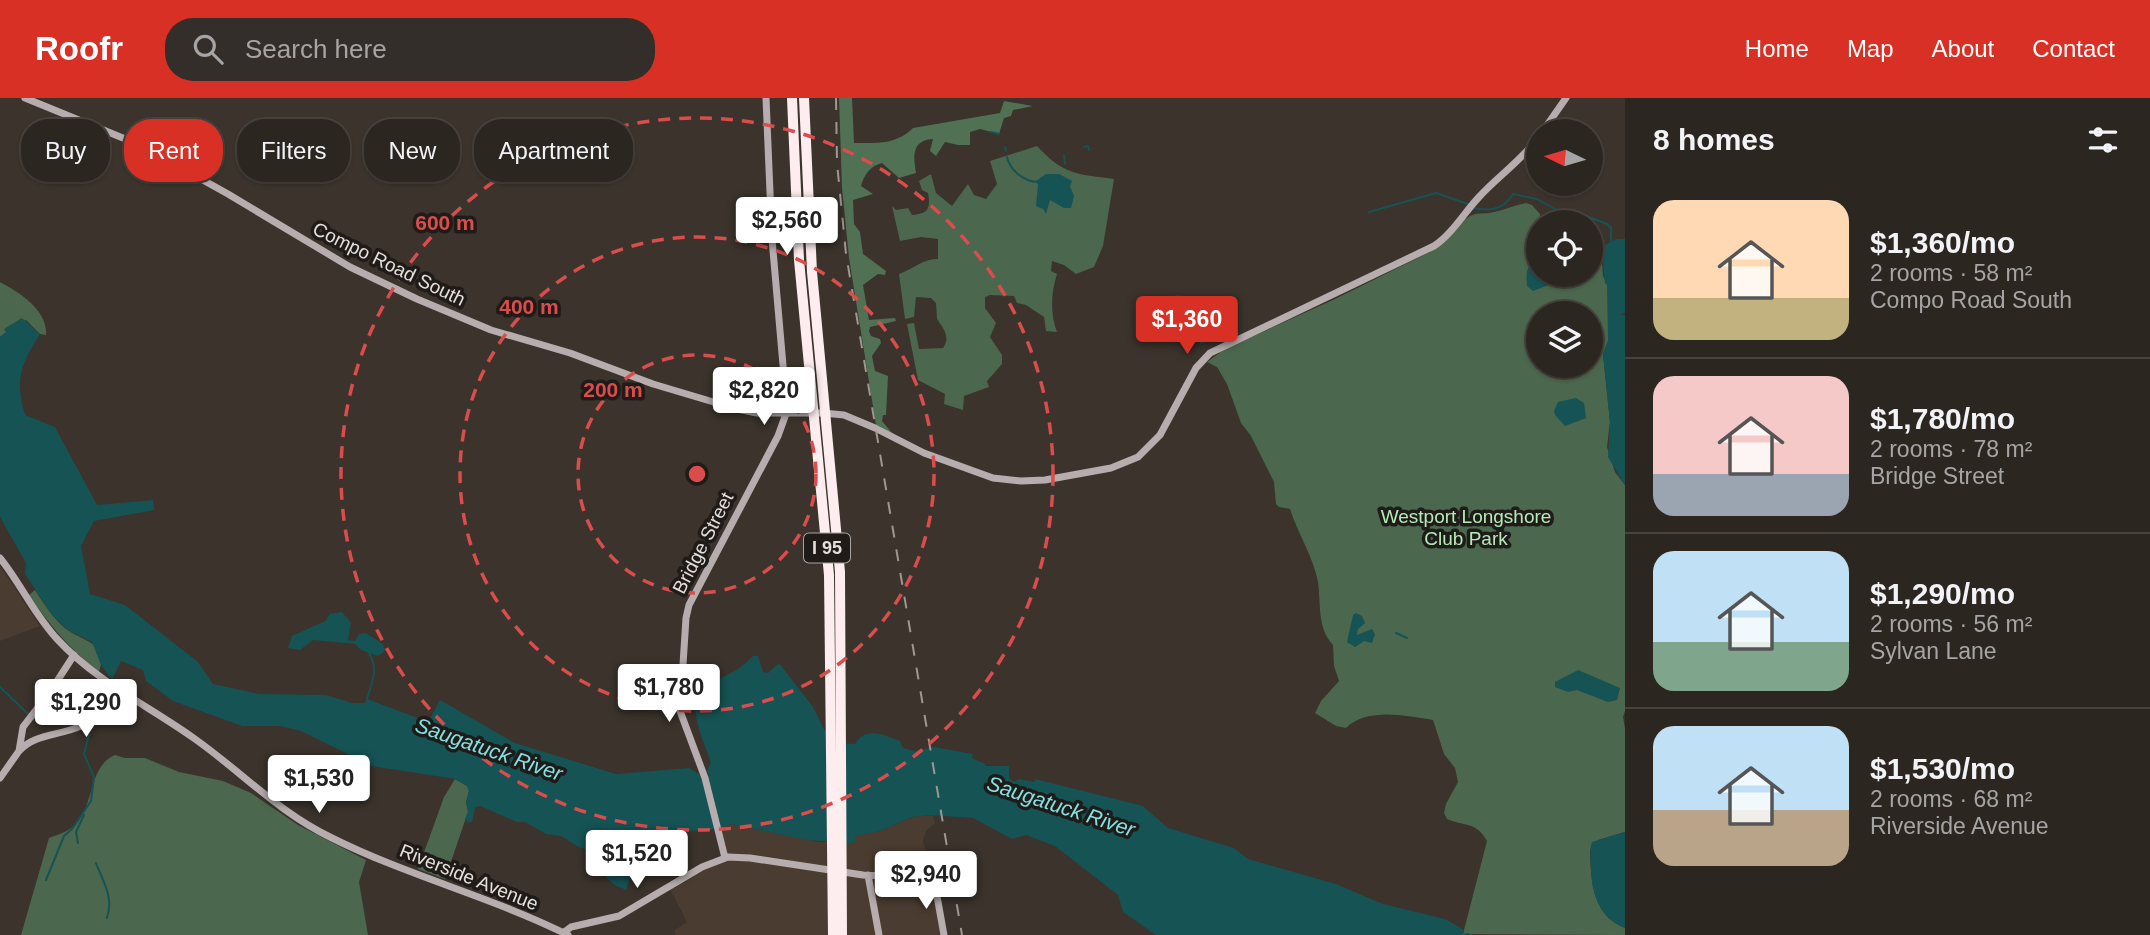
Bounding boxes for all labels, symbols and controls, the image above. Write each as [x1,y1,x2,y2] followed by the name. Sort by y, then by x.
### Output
[165,18,655,81] search box
[35,30,123,67] text: Roofr
[189,30,227,68] icon: search
[245,34,387,64] text: Search here
[1745,35,1809,62] text: Home
[1847,35,1894,62] text: Map
[1932,35,1994,62] text: About
[2032,35,2115,62] text: Contact
[21,119,110,182] chip: Buy
[124,119,223,182] chip: Rent
[237,119,350,182] chip: Filters
[364,119,460,182] chip: New
[474,119,633,182] chip: Apartment
[1526,119,1603,196] north arrow
[1526,119,1603,378] map controls
[2084,121,2122,159] icon: filters
[1653,123,1775,156] text: 8 homes
[730,198,844,257] pin: $2,560
[752,207,822,233] text: $2,560
[1526,210,1603,287] button: locate
[415,211,475,234] text: 600 m
[309,218,469,310] street label: Compo Road South
[1870,226,2015,259] text: $1,360/mo
[1709,228,1793,312] icon: home
[1870,260,2032,286] text: 2 rooms · 58 m²
[1870,287,2072,313] text: Compo Road South
[499,295,559,318] text: 400 m
[1130,296,1244,356] pin: $1,360
[1526,301,1603,378] button: layers
[1152,306,1222,332] text: $1,360
[707,368,821,427] pin: $2,820
[729,377,799,403] text: $2,820
[583,378,643,401] text: 200 m
[1870,402,2015,435] text: $1,780/mo
[1709,404,1793,488] icon: home
[1870,436,2032,462] text: 2 rooms · 78 m²
[685,462,709,486] centre of rings
[1870,463,2004,489] text: Bridge Street
[668,488,738,597] street label: Bridge Street
[1381,506,1551,549] park label: Westport Longshore Club Park
[804,534,850,562] road number: I 95
[1870,577,2015,610] text: $1,290/mo
[1709,579,1793,663] icon: home
[1870,611,2032,637] text: 2 rooms · 56 m²
[1870,638,1997,664] text: Sylvan Lane
[612,664,726,724] pin: $1,780
[634,674,704,700] text: $1,780
[29,680,143,739] pin: $1,290
[51,689,121,715] text: $1,290
[412,713,567,785] water label: Saugatuck River
[1870,752,2015,785] text: $1,530/mo
[1709,754,1793,838] icon: home
[262,756,376,815] pin: $1,530
[284,765,354,791] text: $1,530
[984,771,1139,841] water label: Saugatuck River
[1870,786,2032,812] text: 2 rooms · 68 m²
[1870,813,2049,839] text: Riverside Avenue
[580,830,694,890] pin: $1,520
[397,840,541,914] street label: Riverside Avenue
[602,840,672,866] text: $1,520
[869,852,983,911] pin: $2,940
[891,861,961,887] text: $2,940

